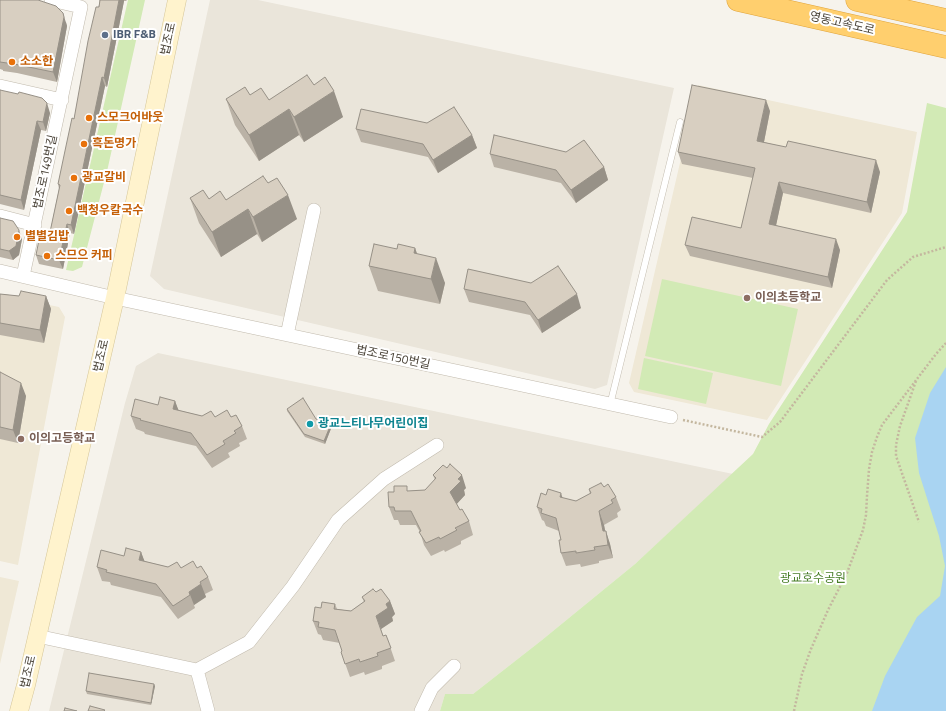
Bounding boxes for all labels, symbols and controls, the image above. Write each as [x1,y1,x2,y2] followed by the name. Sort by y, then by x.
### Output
[808,10,876,38] street label: 영동고속도로
[159,21,179,57] street label: 법조로
[113,28,156,42] place label: IBR F&B
[100,30,110,40] marker: IBR F&B
[20,55,53,69] place label: 소소한
[7,57,17,67] marker: 소소한
[97,111,163,125] place label: 스모크어바웃
[84,113,94,123] marker: 스모크어바웃
[31,134,61,210] street label: 법조로149번길
[92,137,136,151] place label: 흑돈명가
[79,139,89,149] marker: 흑돈명가
[82,171,126,185] place label: 광교갈비
[69,173,79,183] marker: 광교갈비
[77,204,143,218] place label: 백청우칼국수
[64,206,74,216] marker: 백청우칼국수
[25,230,69,244] place label: 별별김밥
[12,232,22,242] marker: 별별김밥
[55,249,113,263] place label: 스므으 커피
[42,251,52,261] marker: 스므으 커피
[755,291,821,305] place label: 이의초등학교
[742,293,752,303] marker: 이의초등학교
[91,338,113,374] street label: 법조로
[355,343,431,373] street label: 법조로150번길
[318,417,428,431] place label: 광교느티나무어린이집
[305,419,315,429] marker: 광교느티나무어린이집
[29,432,95,446] place label: 이의고등학교
[16,434,26,444] marker: 이의고등학교
[780,572,846,586] park label: 광교호수공원
[18,654,40,690] street label: 법조로

